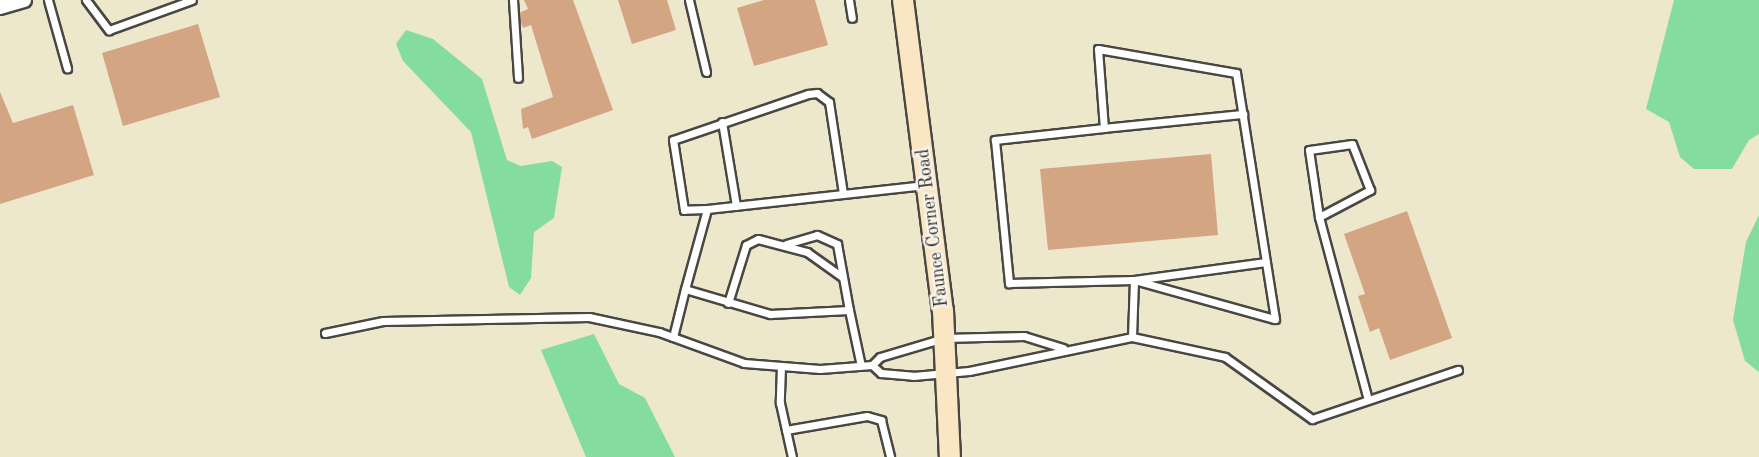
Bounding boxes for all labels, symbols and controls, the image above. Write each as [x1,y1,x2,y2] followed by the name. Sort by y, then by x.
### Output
[913,148,953,308] street label: Faunce Corner Road

